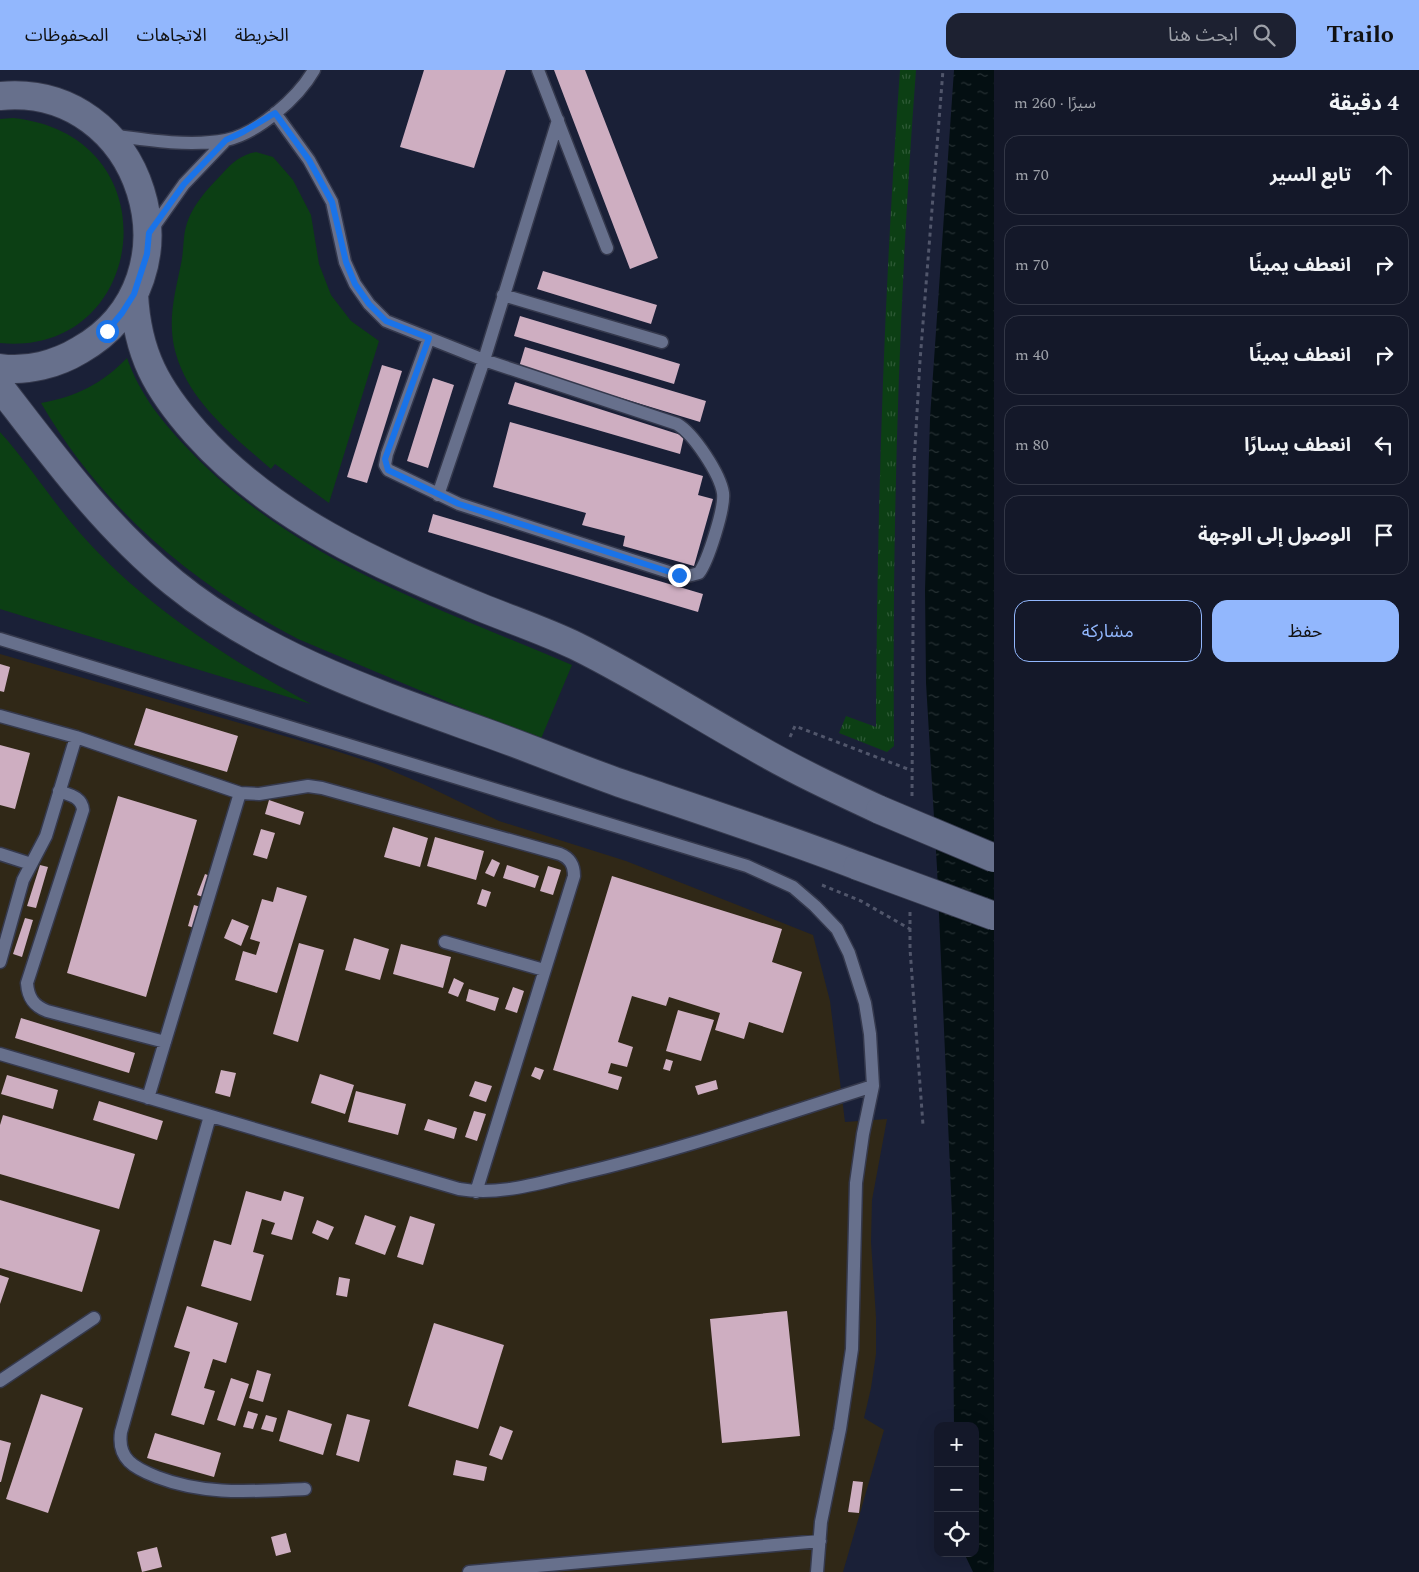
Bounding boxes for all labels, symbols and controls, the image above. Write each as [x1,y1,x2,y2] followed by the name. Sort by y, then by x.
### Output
[946,13,1296,58] search box
[1326,17,1394,53] text: Trailo
[1168,21,1238,50] text: ابحث هنا
[1250,21,1278,49] icon: search
[25,22,109,49] text: المحفوظات
[137,22,207,49] text: الاتجاهات
[235,22,289,49] text: الخريطة
[1329,88,1399,120] text: 4 دقيقة
[1014,91,1096,115] text: سيرًا · 260 m
[1270,161,1351,190] text: تابع السير
[1370,161,1398,189] icon: ahead
[1015,163,1049,187] text: 70 m
[1249,251,1351,280] text: انعطف يمينًا
[1370,251,1398,279] icon: right
[1015,253,1049,277] text: 70 m
[96,320,119,343] route start
[1249,341,1351,370] text: انعطف يمينًا
[1370,341,1398,369] icon: right
[1015,343,1049,367] text: 40 m
[1244,431,1351,460] text: انعطف يسارًا
[1370,431,1398,459] icon: left
[1015,433,1049,457] text: 80 m
[1198,521,1351,550] text: الوصول إلى الوجهة
[1370,521,1398,549] icon: arrive
[668,564,691,587] route end
[1014,600,1202,662] button: مشاركة
[1212,600,1399,662] button: حفظ
[934,1422,979,1557] map controls
[934,1422,979,1467] button: +
[934,1467,979,1512] button: −
[934,1512,979,1557] button: locate

